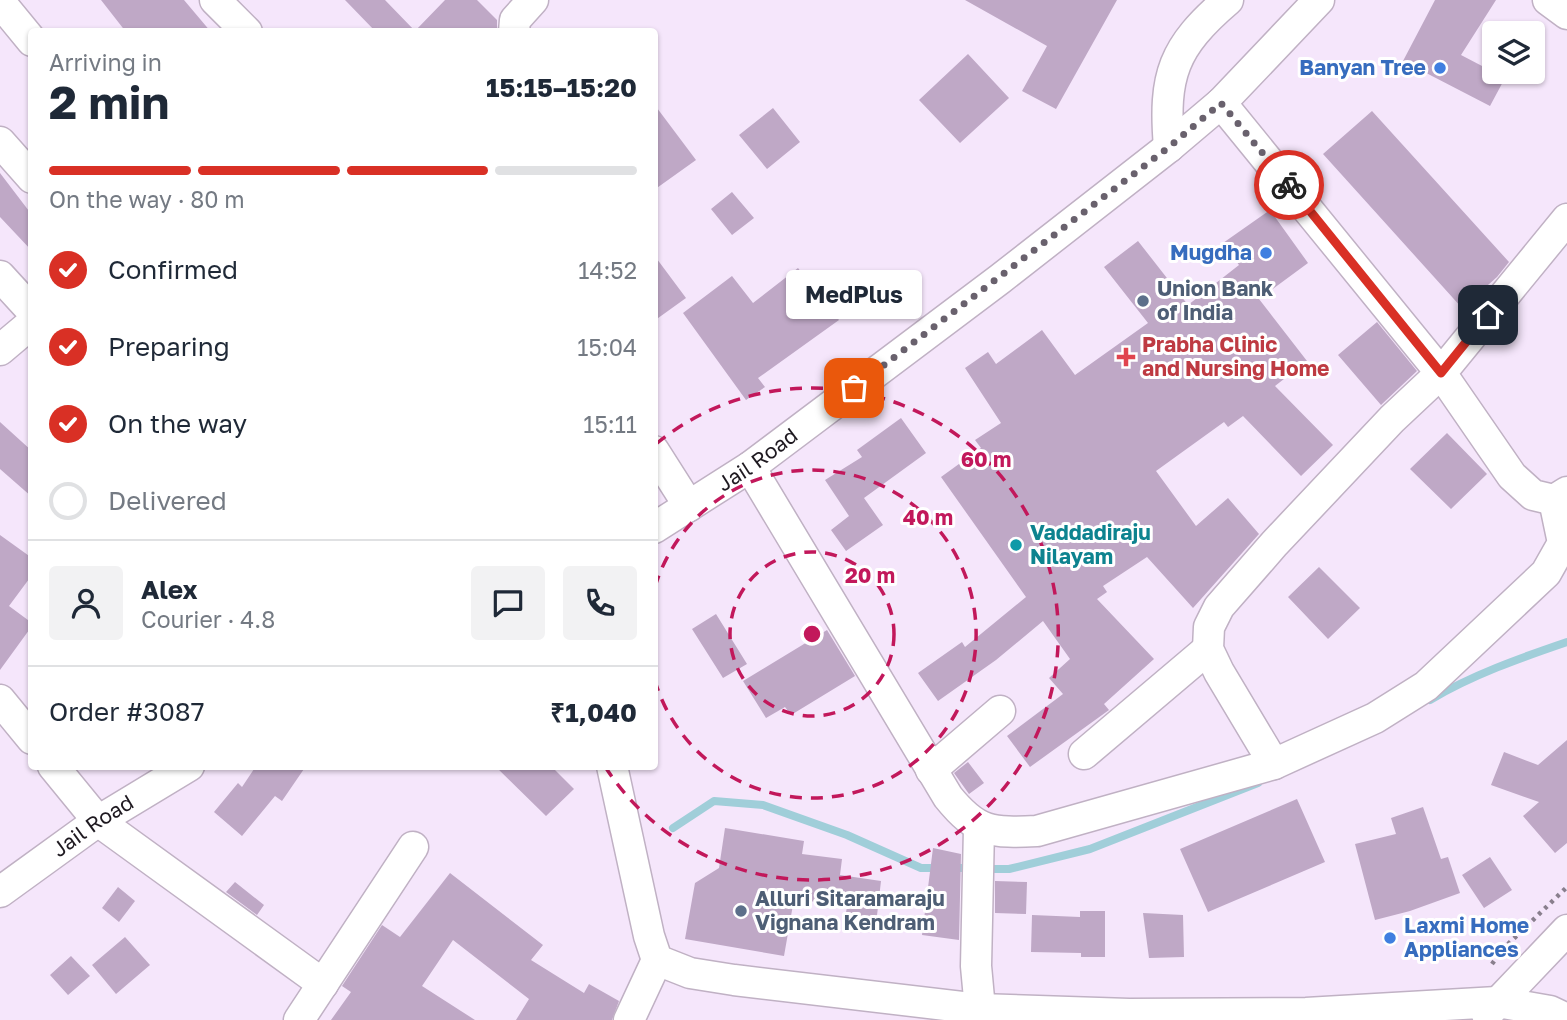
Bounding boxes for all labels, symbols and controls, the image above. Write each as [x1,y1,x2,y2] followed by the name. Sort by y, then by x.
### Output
[1482,21,1545,84] map controls
[1482,21,1545,84] button: layers
[49,48,162,76] text: Arriving in
[1299,54,1426,80] place label: Banyan Tree
[1432,60,1448,76] marker: Banyan Tree
[486,72,637,103] text: 15:15–15:20
[49,74,169,129] text: 2 min
[1254,150,1324,220] courier
[1270,166,1308,204] icon: bike
[49,185,245,213] text: On the way · 80 m
[1170,239,1252,265] place label: Mugdha
[1258,245,1274,261] marker: Mugdha
[49,251,87,289] icon: check
[108,254,238,285] text: Confirmed
[578,256,637,284] text: 14:52
[786,269,922,318] callout: MedPlus
[1157,275,1273,325] place label: Union Bank of India
[805,280,903,308] text: MedPlus
[1458,285,1518,345] pin
[1135,293,1151,309] marker: Union Bank of India
[1469,296,1507,334] icon: home
[49,328,87,366] icon: check
[108,331,230,362] text: Preparing
[1142,331,1329,381] place label: Prabha Clinic and Nursing Home
[577,333,637,361] text: 15:04
[1116,347,1136,367] marker: Prabha Clinic and Nursing Home
[824,358,884,418] pin
[835,369,873,407] icon: bag
[49,405,87,443] icon: check
[108,408,247,439] text: On the way
[583,410,637,438] text: 15:11
[712,422,802,496] street label: Jail Road
[961,446,1011,472] text: 60 m
[108,485,227,516] text: Delivered
[903,504,953,530] text: 40 m
[1030,519,1151,569] place label: Vaddadiraju Nilayam
[1008,537,1024,553] marker: Vaddadiraju Nilayam
[845,562,895,588] text: 20 m
[49,566,123,640] button: person
[471,566,545,640] button: chat
[563,566,637,640] button: phone
[141,574,198,605] text: Alex
[141,605,275,633] text: Courier · 4.8
[800,622,824,646] centre of rings
[49,696,204,727] text: Order #3087
[550,697,637,728] text: ₹1,040
[47,789,138,862] street label: Jail Road
[755,885,945,935] place label: Alluri Sitaramaraju Vignana Kendram
[733,903,749,919] marker: Alluri Sitaramaraju Vignana Kendram
[1404,912,1529,962] place label: Laxmi Home Appliances
[1382,930,1398,946] marker: Laxmi Home Appliances

